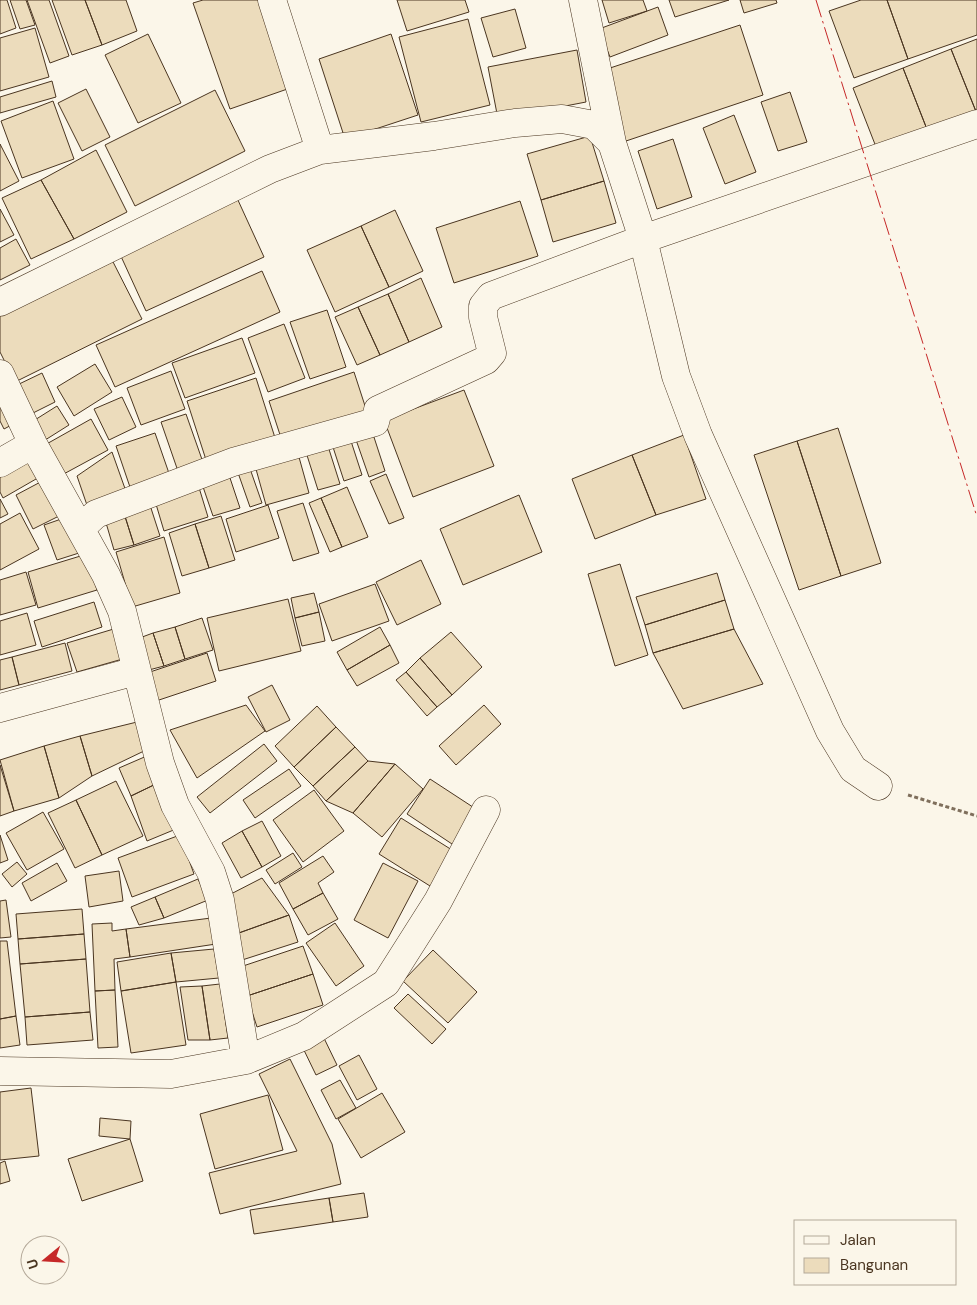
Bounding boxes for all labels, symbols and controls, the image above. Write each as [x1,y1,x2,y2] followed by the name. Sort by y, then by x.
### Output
[794,1220,957,1285] legend
[840,1230,876,1250] text: Jalan
[20,1235,70,1285] north arrow
[840,1255,908,1275] text: Bangunan
[23,1257,43,1271] text: U

